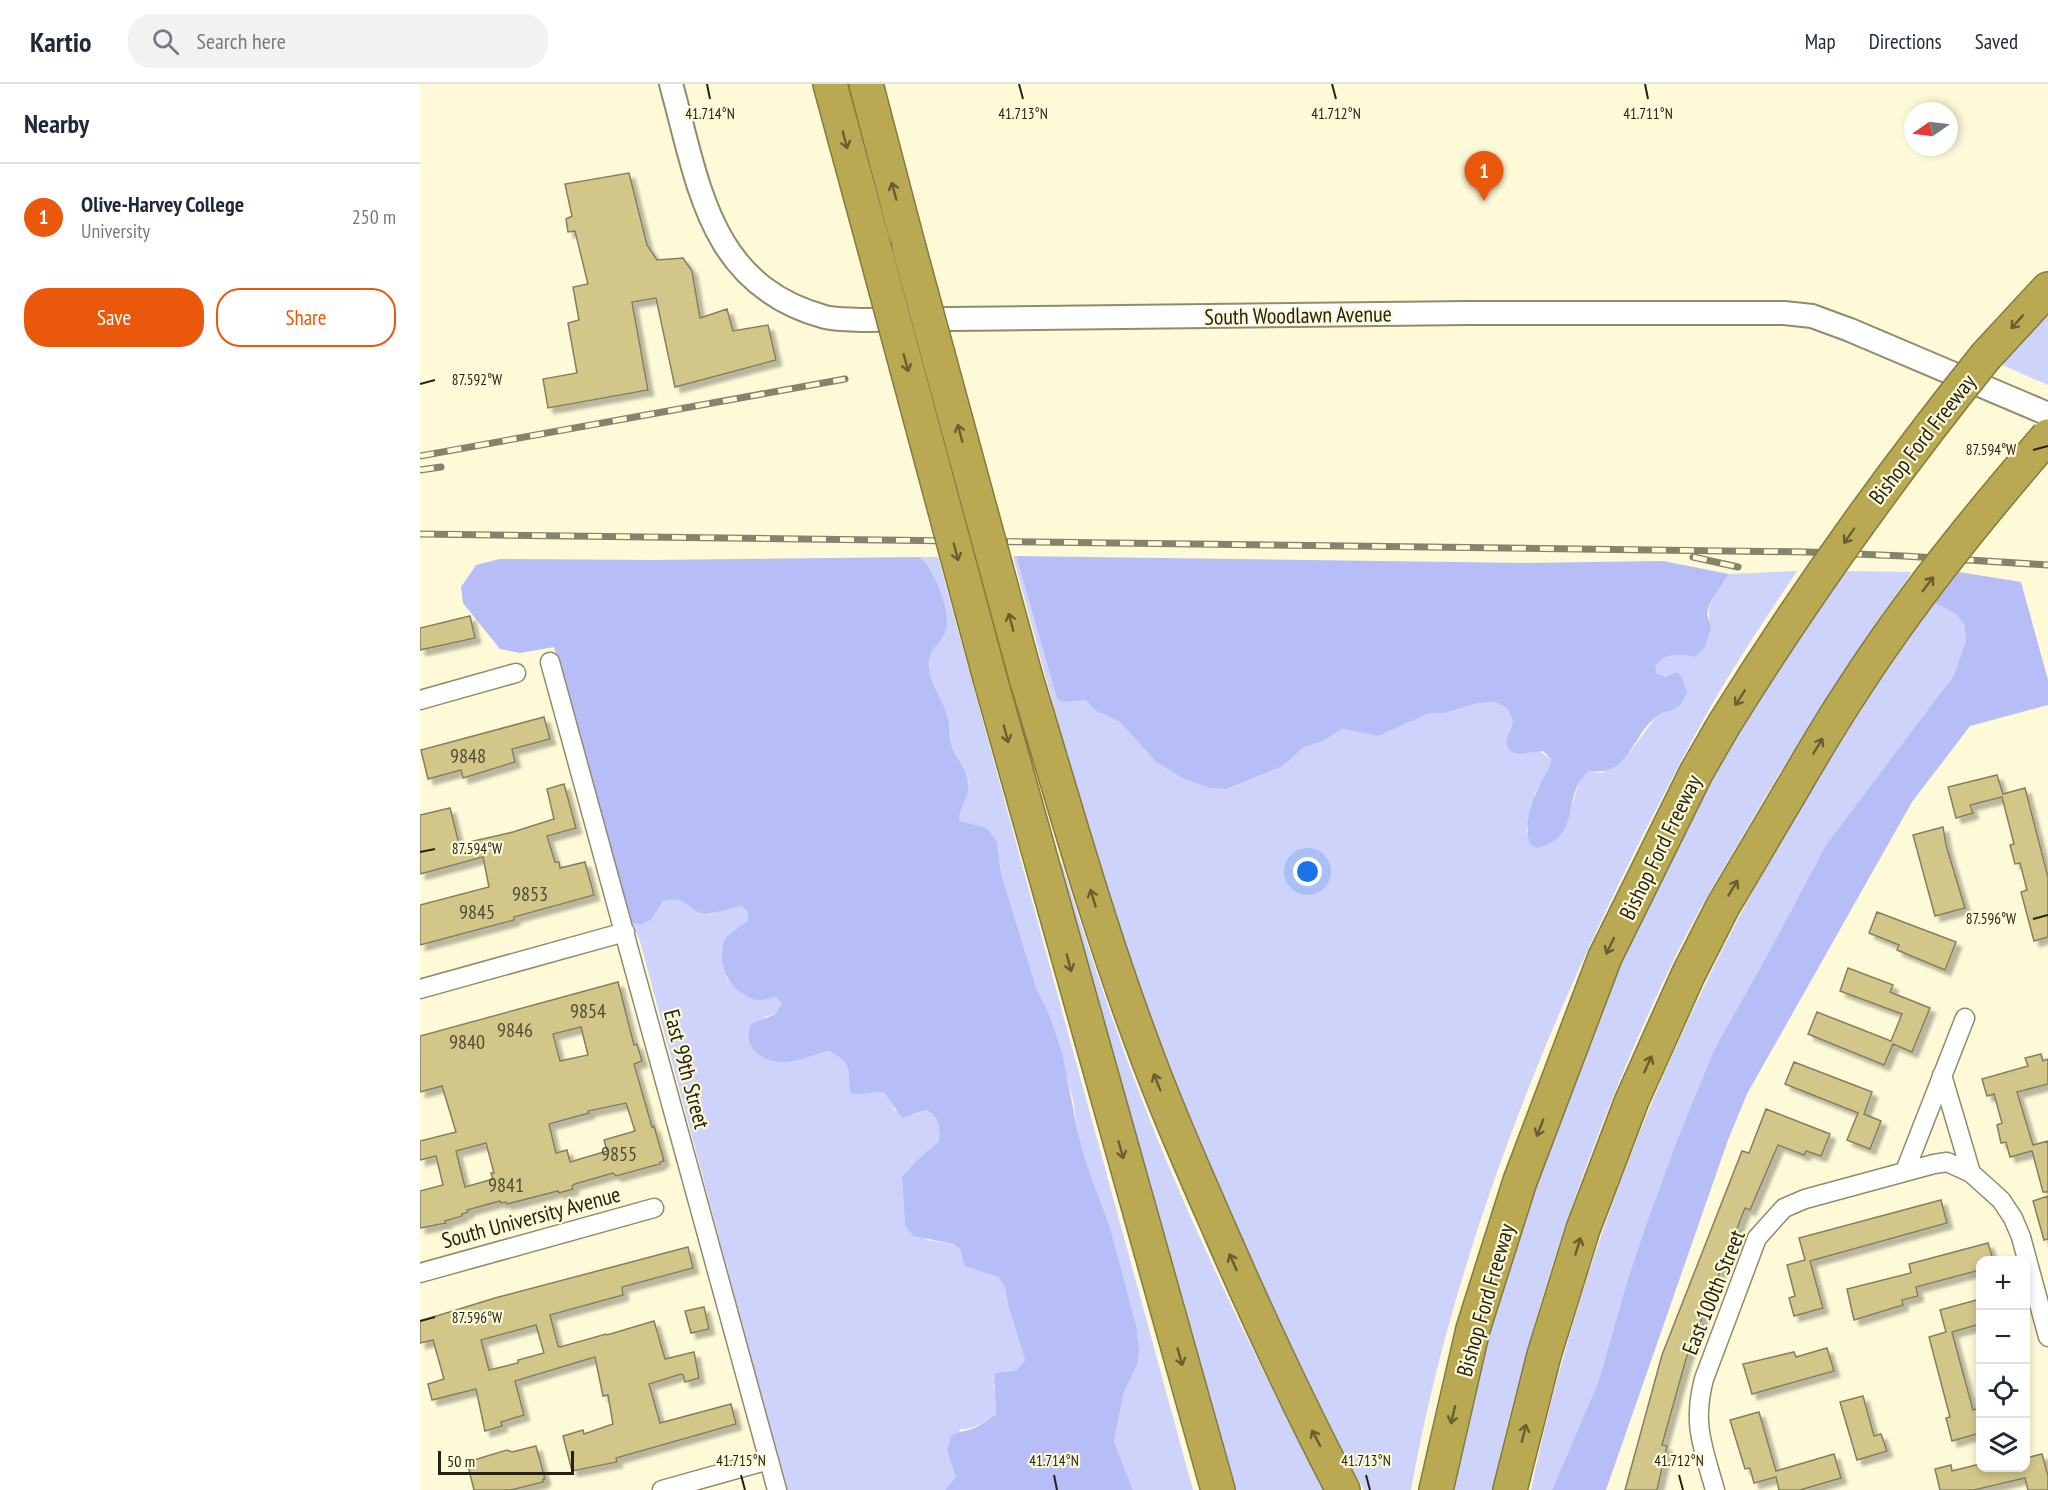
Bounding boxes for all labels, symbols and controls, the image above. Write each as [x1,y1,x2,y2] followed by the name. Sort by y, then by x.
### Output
[128,14,548,68] search box
[30,23,92,60] text: Kartio
[149,25,182,58] icon: search
[197,27,286,55] text: Search here
[1805,28,1836,55] text: Map
[1869,28,1942,55] text: Directions
[1975,28,2018,55] text: Saved
[1904,102,1958,156] north arrow
[685,104,735,123] text: 41.714°N
[998,104,1048,123] text: 41.713°N
[1311,104,1361,123] text: 41.712°N
[1623,104,1673,123] text: 41.711°N
[24,107,89,140] text: Nearby
[840,131,852,150] one-way arrow
[1464,152,1504,201] pin: 1
[888,182,900,201] one-way arrow
[81,190,244,218] text: Olive-Harvey College
[39,204,48,230] text: 1
[352,204,396,230] text: 250 m
[81,218,150,244] text: University
[24,288,204,347] button: Save
[216,288,396,347] button: Share
[1204,299,1392,331] street label: South Woodlawn Avenue
[2010,315,2024,330] one-way arrow
[901,353,912,372] one-way arrow
[1862,368,1982,510] street label: Bishop Ford Freeway
[452,370,502,389] text: 87.592°W
[953,424,965,443] one-way arrow
[1966,440,2016,459] text: 87.594°W
[1843,527,1855,544] one-way arrow
[951,542,963,561] one-way arrow
[1921,577,1934,593] one-way arrow
[1004,612,1016,631] one-way arrow
[1734,689,1746,706] one-way arrow
[1001,724,1012,743] one-way arrow
[1812,737,1825,754] one-way arrow
[450,743,486,769] house number: 9848
[1613,769,1707,924] street label: Bishop Ford Freeway
[452,839,502,858] text: 87.594°W
[1293,857,1322,886] your location
[1728,880,1739,898] one-way arrow
[512,881,548,907] house number: 9853
[1087,889,1098,908] one-way arrow
[459,899,495,925] house number: 9845
[1966,909,2016,928] text: 87.596°W
[1604,937,1616,955] one-way arrow
[1064,953,1075,972] one-way arrow
[570,998,606,1024] house number: 9854
[658,1006,716,1132] street label: East 99th Street
[497,1017,533,1043] house number: 9846
[449,1029,485,1055] house number: 9840
[1643,1055,1654,1073] one-way arrow
[1151,1073,1162,1092] one-way arrow
[1534,1118,1545,1137] one-way arrow
[601,1141,637,1167] house number: 9855
[1116,1141,1128,1160] one-way arrow
[488,1172,524,1198] house number: 9841
[439,1180,623,1254] street label: South University Avenue
[1450,1220,1520,1380] street label: Bishop Ford Freeway
[1675,1226,1751,1358] street label: East 100th Street
[1573,1237,1584,1256] one-way arrow
[1227,1253,1239,1271] one-way arrow
[1976,1256,2030,1472] map controls
[1976,1256,2030,1310] button: +
[452,1308,502,1327] text: 87.596°W
[1976,1310,2030,1364] button: −
[1175,1347,1186,1366] one-way arrow
[1976,1364,2030,1418] button: locate
[1447,1405,1459,1424] one-way arrow
[1976,1418,2030,1472] button: layers
[1519,1424,1531,1443] one-way arrow
[1310,1430,1321,1448] one-way arrow
[438,1448,574,1476] scale bar
[447,1451,475,1471] text: 50 m
[716,1451,766,1470] text: 41.715°N
[1029,1451,1079,1470] text: 41.714°N
[1341,1451,1391,1470] text: 41.713°N
[1654,1451,1704,1470] text: 41.712°N

